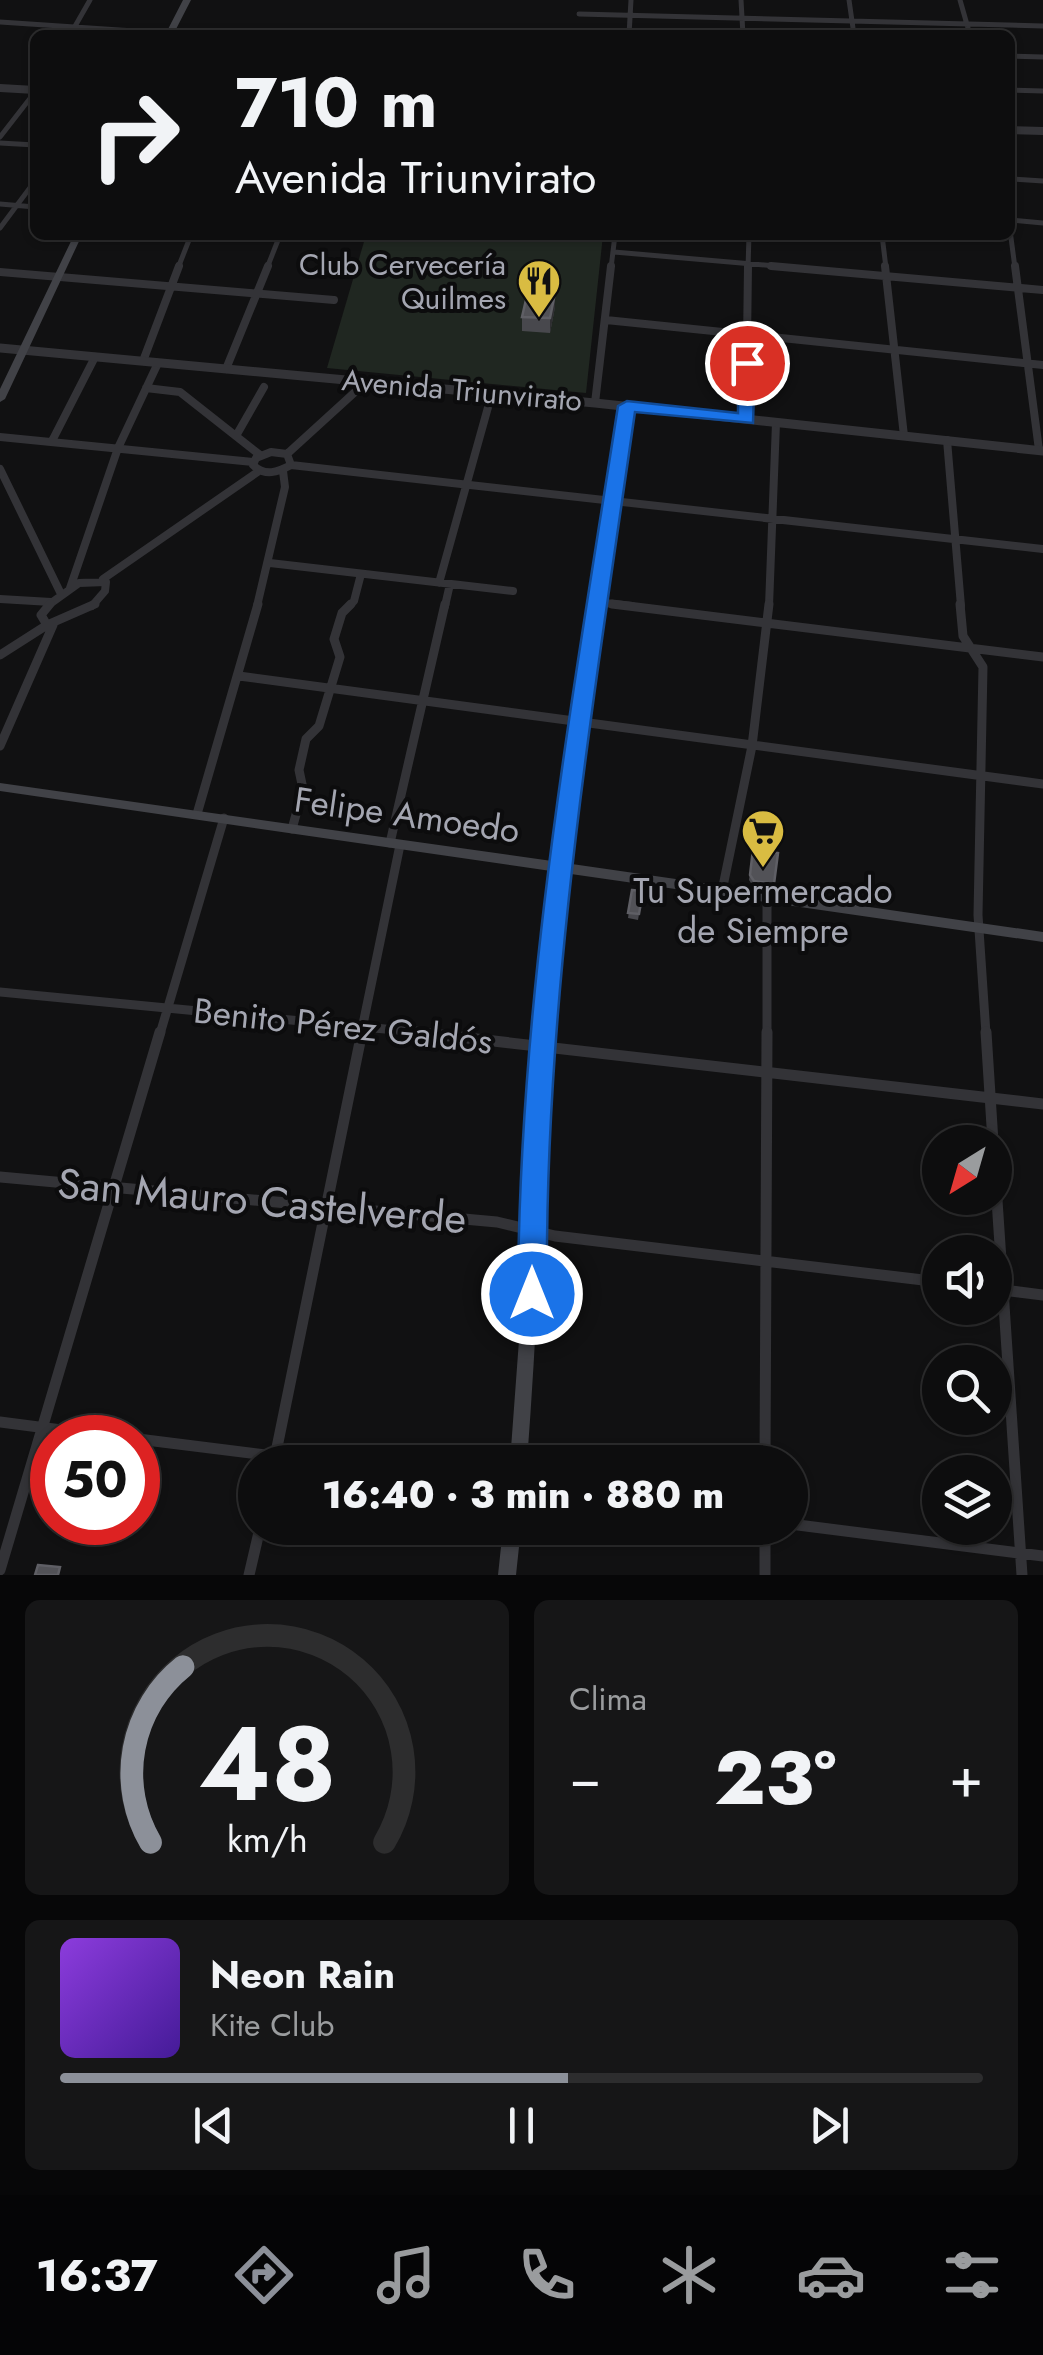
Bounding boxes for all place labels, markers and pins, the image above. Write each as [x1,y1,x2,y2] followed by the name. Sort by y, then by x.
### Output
[299,243,506,320] place label: Club Cervecería Quilmes
[516,258,562,319] restaurant icon: Club Cervecería Quilmes
[705,321,790,406] pin
[740,808,786,869] supermarket icon: Tu Supermercado de Siempre
[633,866,893,956] place label: Tu Supermercado de Siempre

